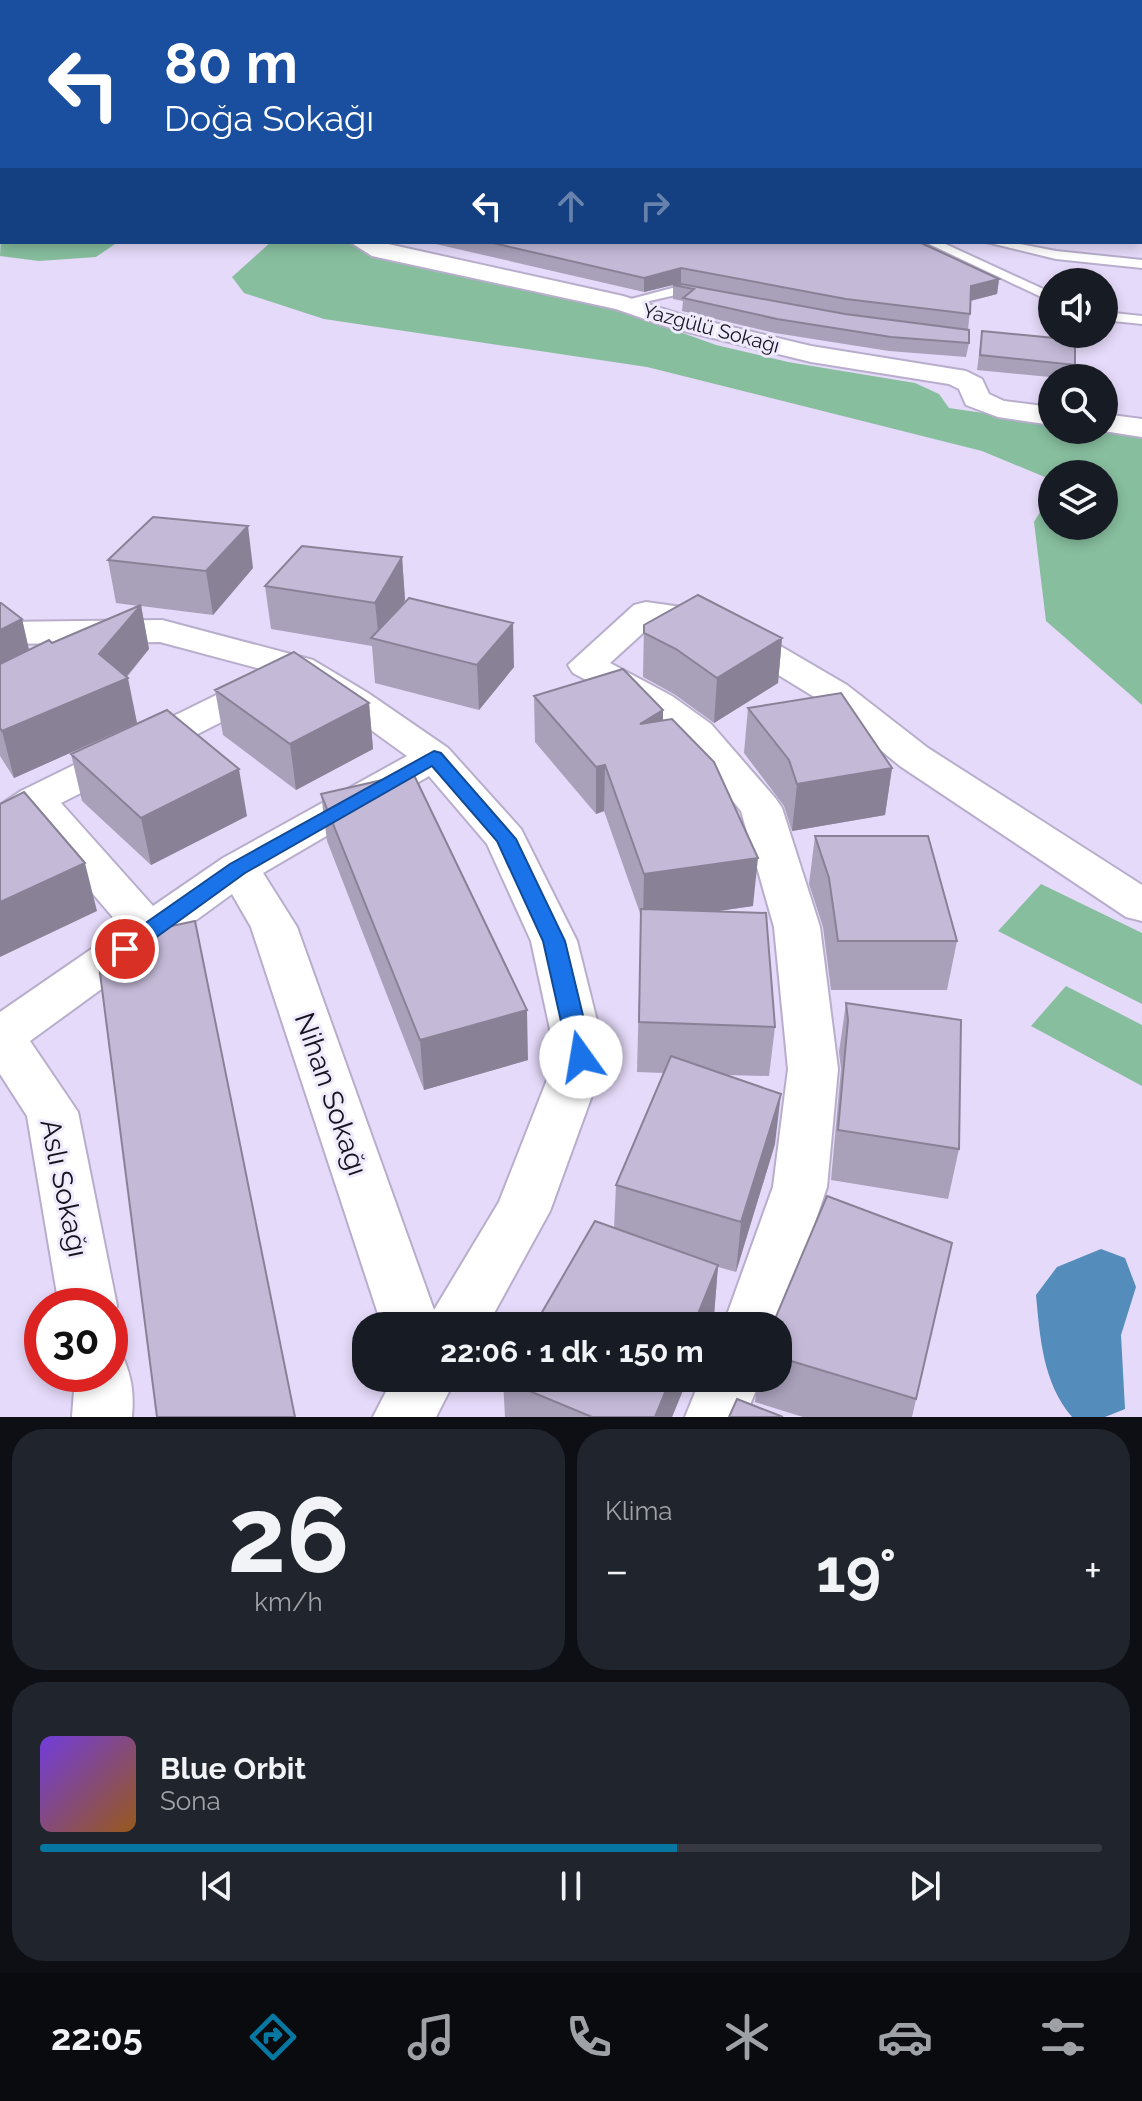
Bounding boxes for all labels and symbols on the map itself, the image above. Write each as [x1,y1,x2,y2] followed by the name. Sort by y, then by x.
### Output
[640,298,782,358] street label: Yazgülü Sokağı
[91,915,159,983] pin
[288,1008,374,1180] street label: Nihan Sokağı
[539,1015,623,1099] position arrow
[33,1116,95,1260] street label: Aslı Sokağı
[24,1288,128,1392] speed limit sign: 30

